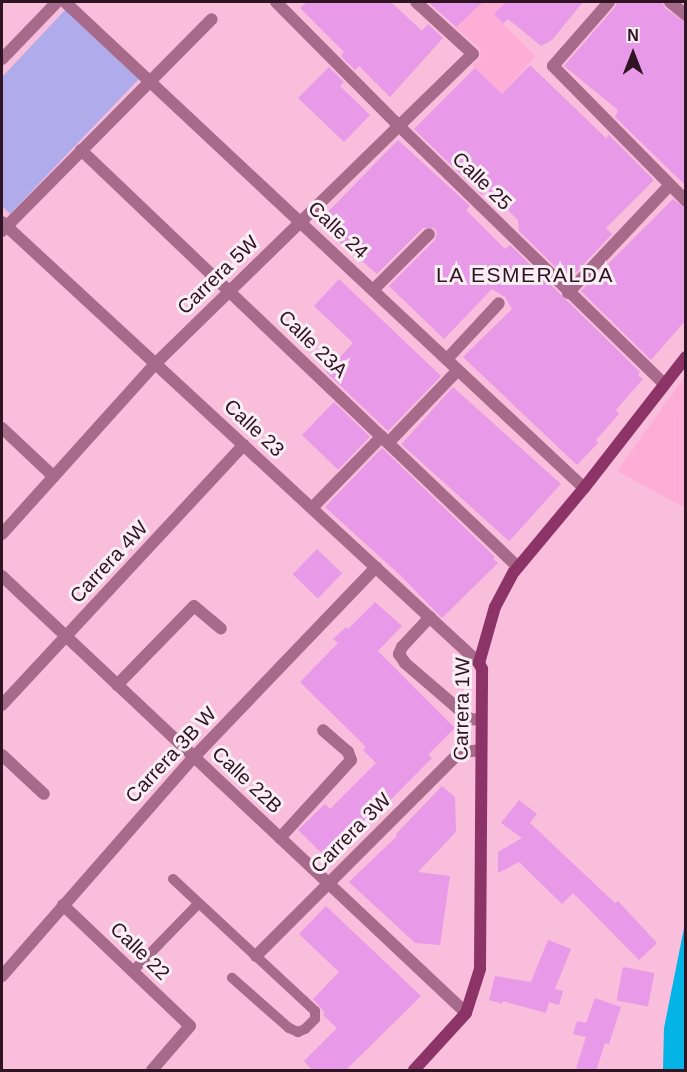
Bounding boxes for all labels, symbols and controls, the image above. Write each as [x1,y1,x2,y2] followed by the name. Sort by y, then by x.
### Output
[603,24,663,84] north arrow
[627,27,639,44] text: N
[447,147,517,215] street label: Calle 25
[303,196,373,264] street label: Calle 24
[172,230,264,320] street label: Carrera 5W
[435,262,615,288] district label: LA ESMERALDA
[273,305,353,383] street label: Calle 23A
[219,394,289,462] street label: Calle 23
[65,516,153,608] street label: Carrera 4W
[449,657,475,761] street label: Carrera 1W
[121,702,221,808] street label: Carrera 3B W
[207,742,287,818] street label: Calle 22B
[306,788,396,878] street label: Carrera 3W
[105,917,175,985] street label: Calle 22

